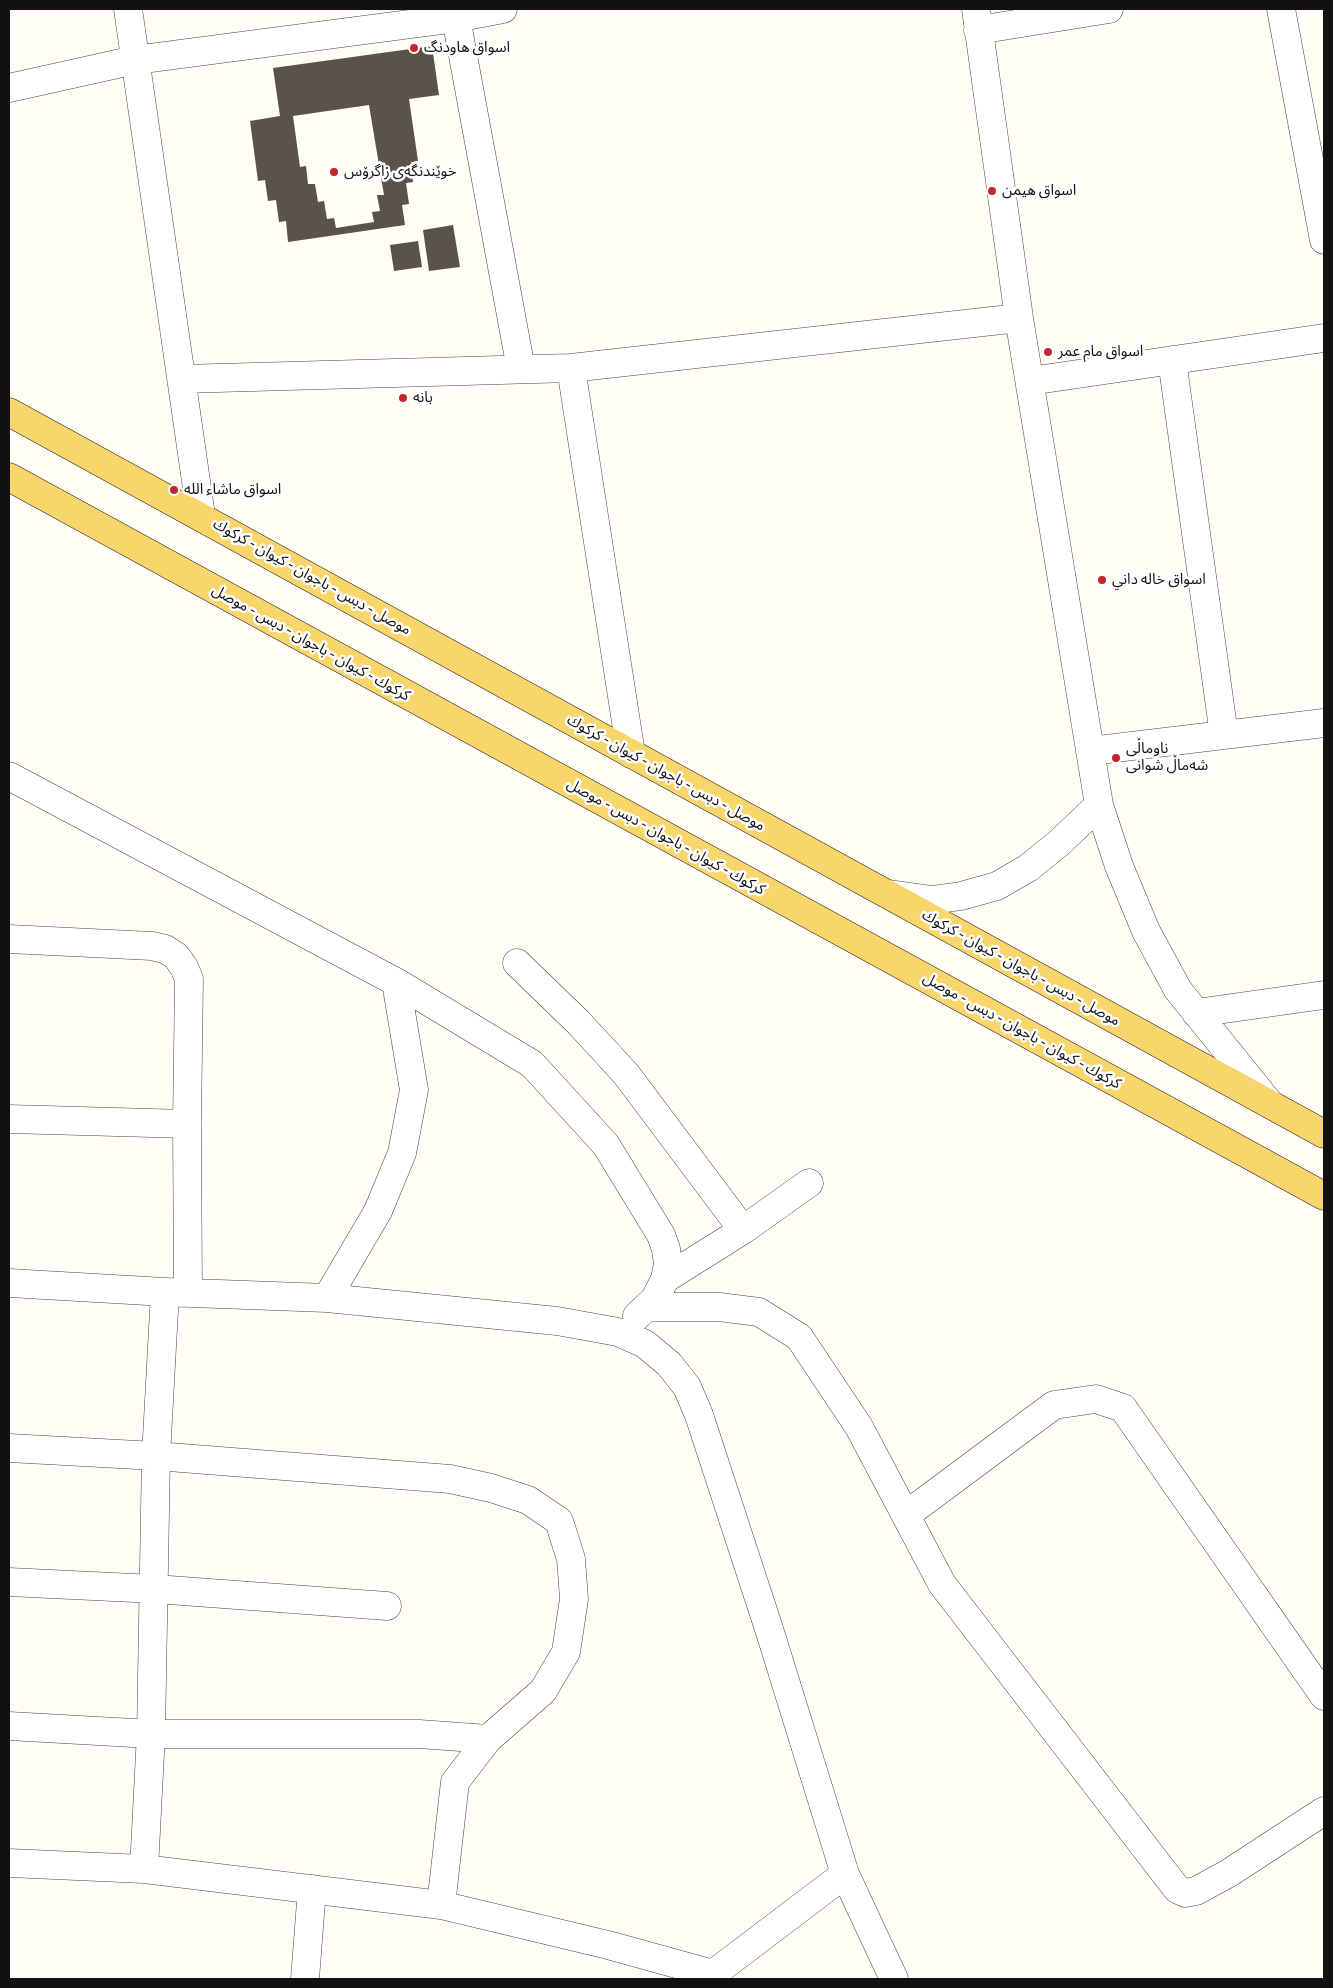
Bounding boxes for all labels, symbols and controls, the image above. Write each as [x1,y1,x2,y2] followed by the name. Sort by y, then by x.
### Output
[424,39,510,57] place label: اسواق هاودنگ
[408,42,420,54] marker: اسواق هاودنگ
[344,163,457,181] place label: خوێندنگەی زاگرۆس
[328,166,340,178] marker: خوێندنگەی زاگرۆس
[1002,182,1076,200] place label: اسواق هيمن
[986,185,998,197] marker: اسواق هيمن
[1058,343,1143,361] place label: اسواق مام عمر
[1042,346,1054,358] marker: اسواق مام عمر
[413,389,433,407] place label: بانە
[397,392,409,404] marker: بانە
[184,481,281,499] place label: اسواق ماشاء الله
[168,484,180,496] marker: اسواق ماشاء الله
[210,515,414,639] street label: موصل - دبس - باجوان - كيوان - كركوك
[1112,571,1206,589] place label: اسواق خاله داني
[1096,574,1108,586] marker: اسواق خاله داني
[209,581,413,705] street label: كركوك - كيوان - باجوان - دبس - موصل
[564,711,768,835] street label: موصل - دبس - باجوان - كيوان - كركوك
[1126,740,1208,775] place label: ناوماڵی شەماڵ شوانی
[1110,752,1122,764] marker: ناوماڵی شەماڵ شوانی
[564,775,768,899] street label: كركوك - كيوان - باجوان - دبس - موصل
[919,906,1123,1030] street label: موصل - دبس - باجوان - كيوان - كركوك
[920,969,1124,1093] street label: كركوك - كيوان - باجوان - دبس - موصل

